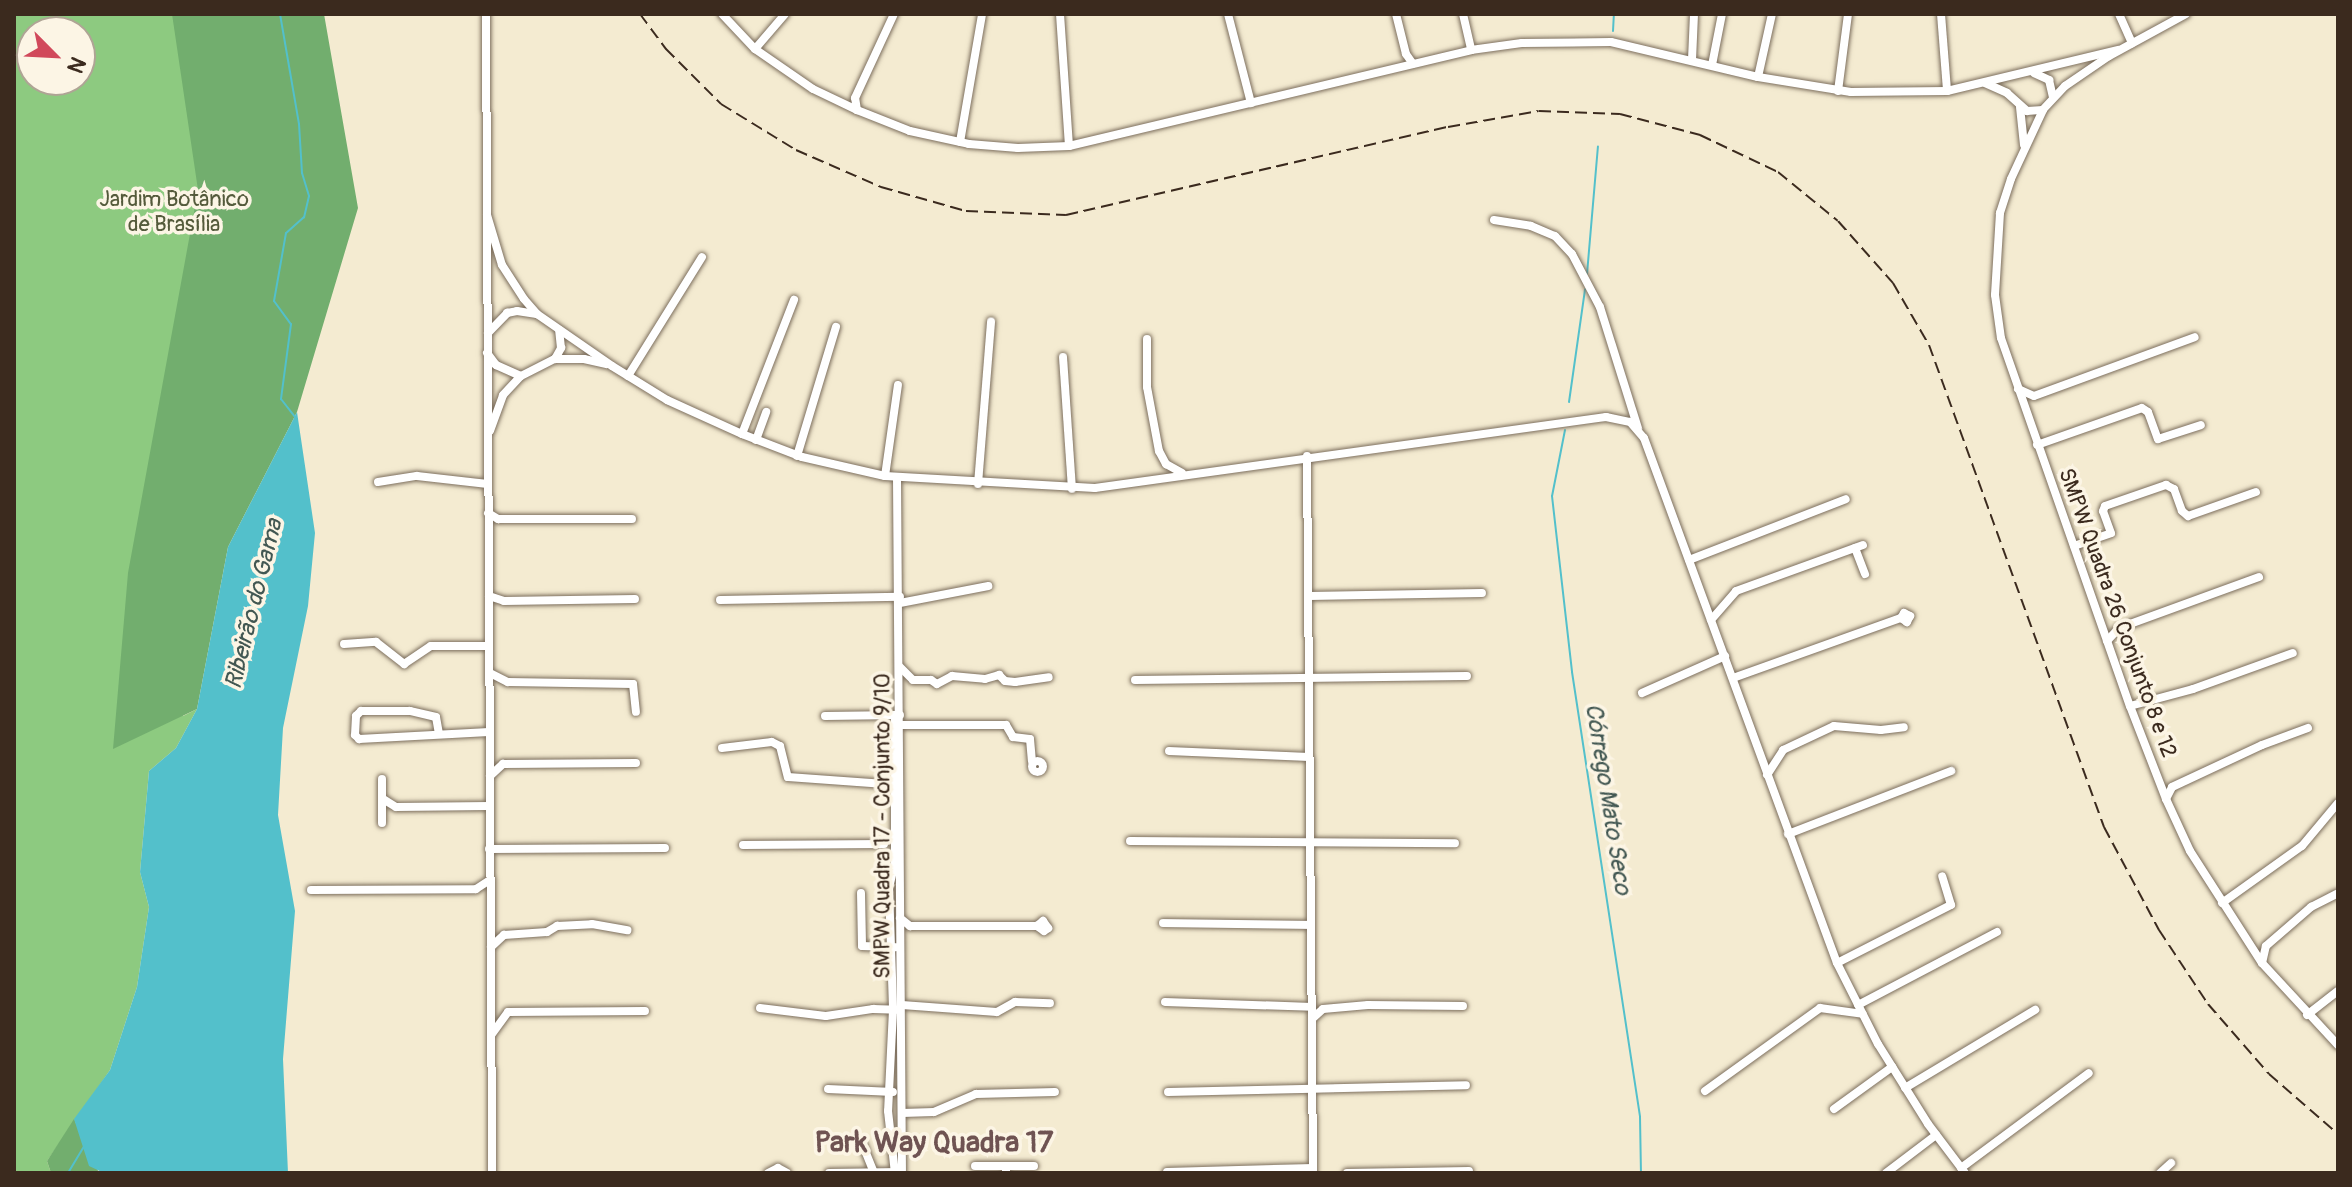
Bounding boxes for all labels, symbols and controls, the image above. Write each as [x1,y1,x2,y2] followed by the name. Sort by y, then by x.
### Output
[16,16,96,96] north arrow
[60,52,92,77] text: N
[99,186,249,238] park label: Jardim Botânico de Brasília
[2052,465,2182,761] street label: SMPW Quadra 26 Conjunto 8 e 12
[219,516,289,692] water label: Ribeirão do Gama
[870,673,896,979] street label: SMPW Quadra 17 - Conjunto 9/10
[1579,701,1637,897] water label: Córrego Mato Seco
[815,1125,1053,1161] district label: Park Way Quadra 17

